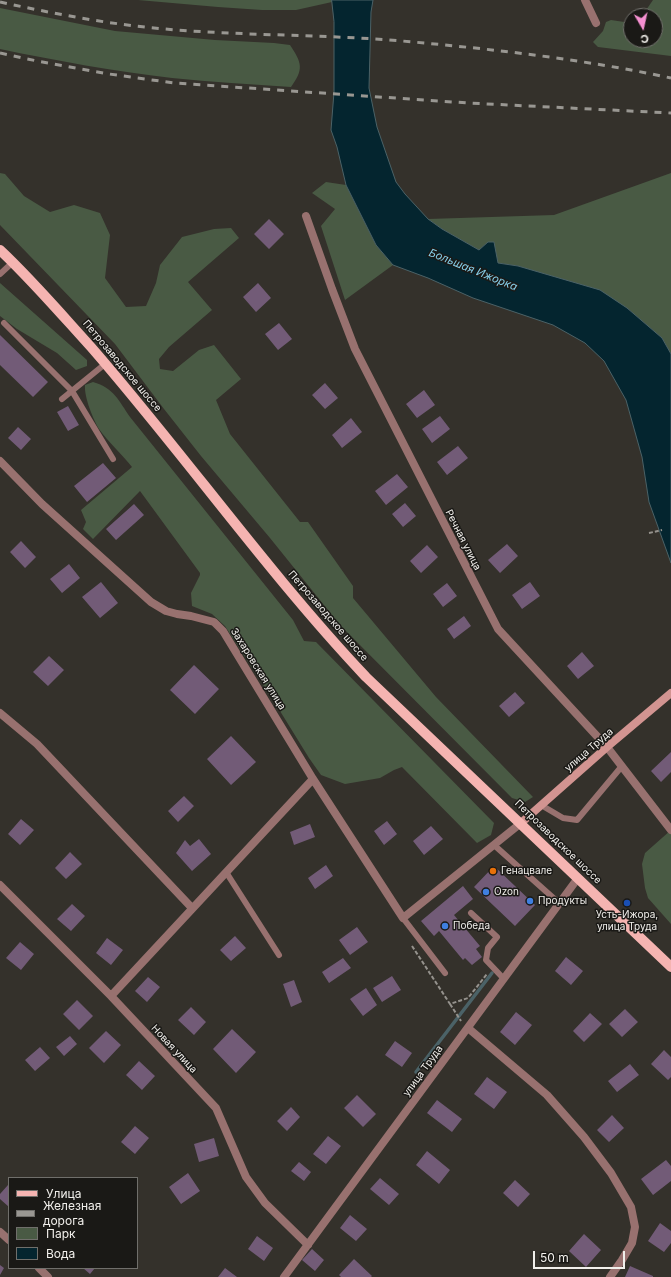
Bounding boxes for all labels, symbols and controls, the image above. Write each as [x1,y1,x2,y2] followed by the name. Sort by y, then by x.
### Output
[623,8,663,48] north arrow
[640,31,650,46] text: С
[427,246,519,294] water label: Большая Ижорка
[80,318,164,414] street label: Петрозаводское шоссе
[443,508,483,572] street label: Речная улица
[286,568,370,664] street label: Петрозаводское шоссе
[228,626,288,712] street label: Захаровская улица
[562,726,616,774] street label: улица Труда
[512,797,604,887] street label: Петрозаводское шоссе
[501,865,552,877] place label: Генацвале
[488,866,498,876] marker: Генацвале
[494,886,519,898] place label: Ozon
[481,887,491,897] marker: Ozon
[538,895,587,907] place label: Продукты
[525,896,535,906] marker: Продукты
[622,898,632,908] marker: Усть-Ижора, улица Труда
[596,909,658,932] place label: Усть-Ижора, улица Труда
[453,920,490,932] place label: Победа
[440,921,450,931] marker: Победа
[149,1022,199,1076] street label: Новая улица
[400,1043,446,1099] street label: улица Труда
[8,1177,138,1269] legend
[46,1186,81,1201] text: Улица
[43,1198,101,1228] text: Железная дорога
[46,1226,76,1241] text: Парк
[535,1243,627,1269] scale bar
[46,1246,75,1261] text: Вода
[540,1250,569,1265] text: 50 m

